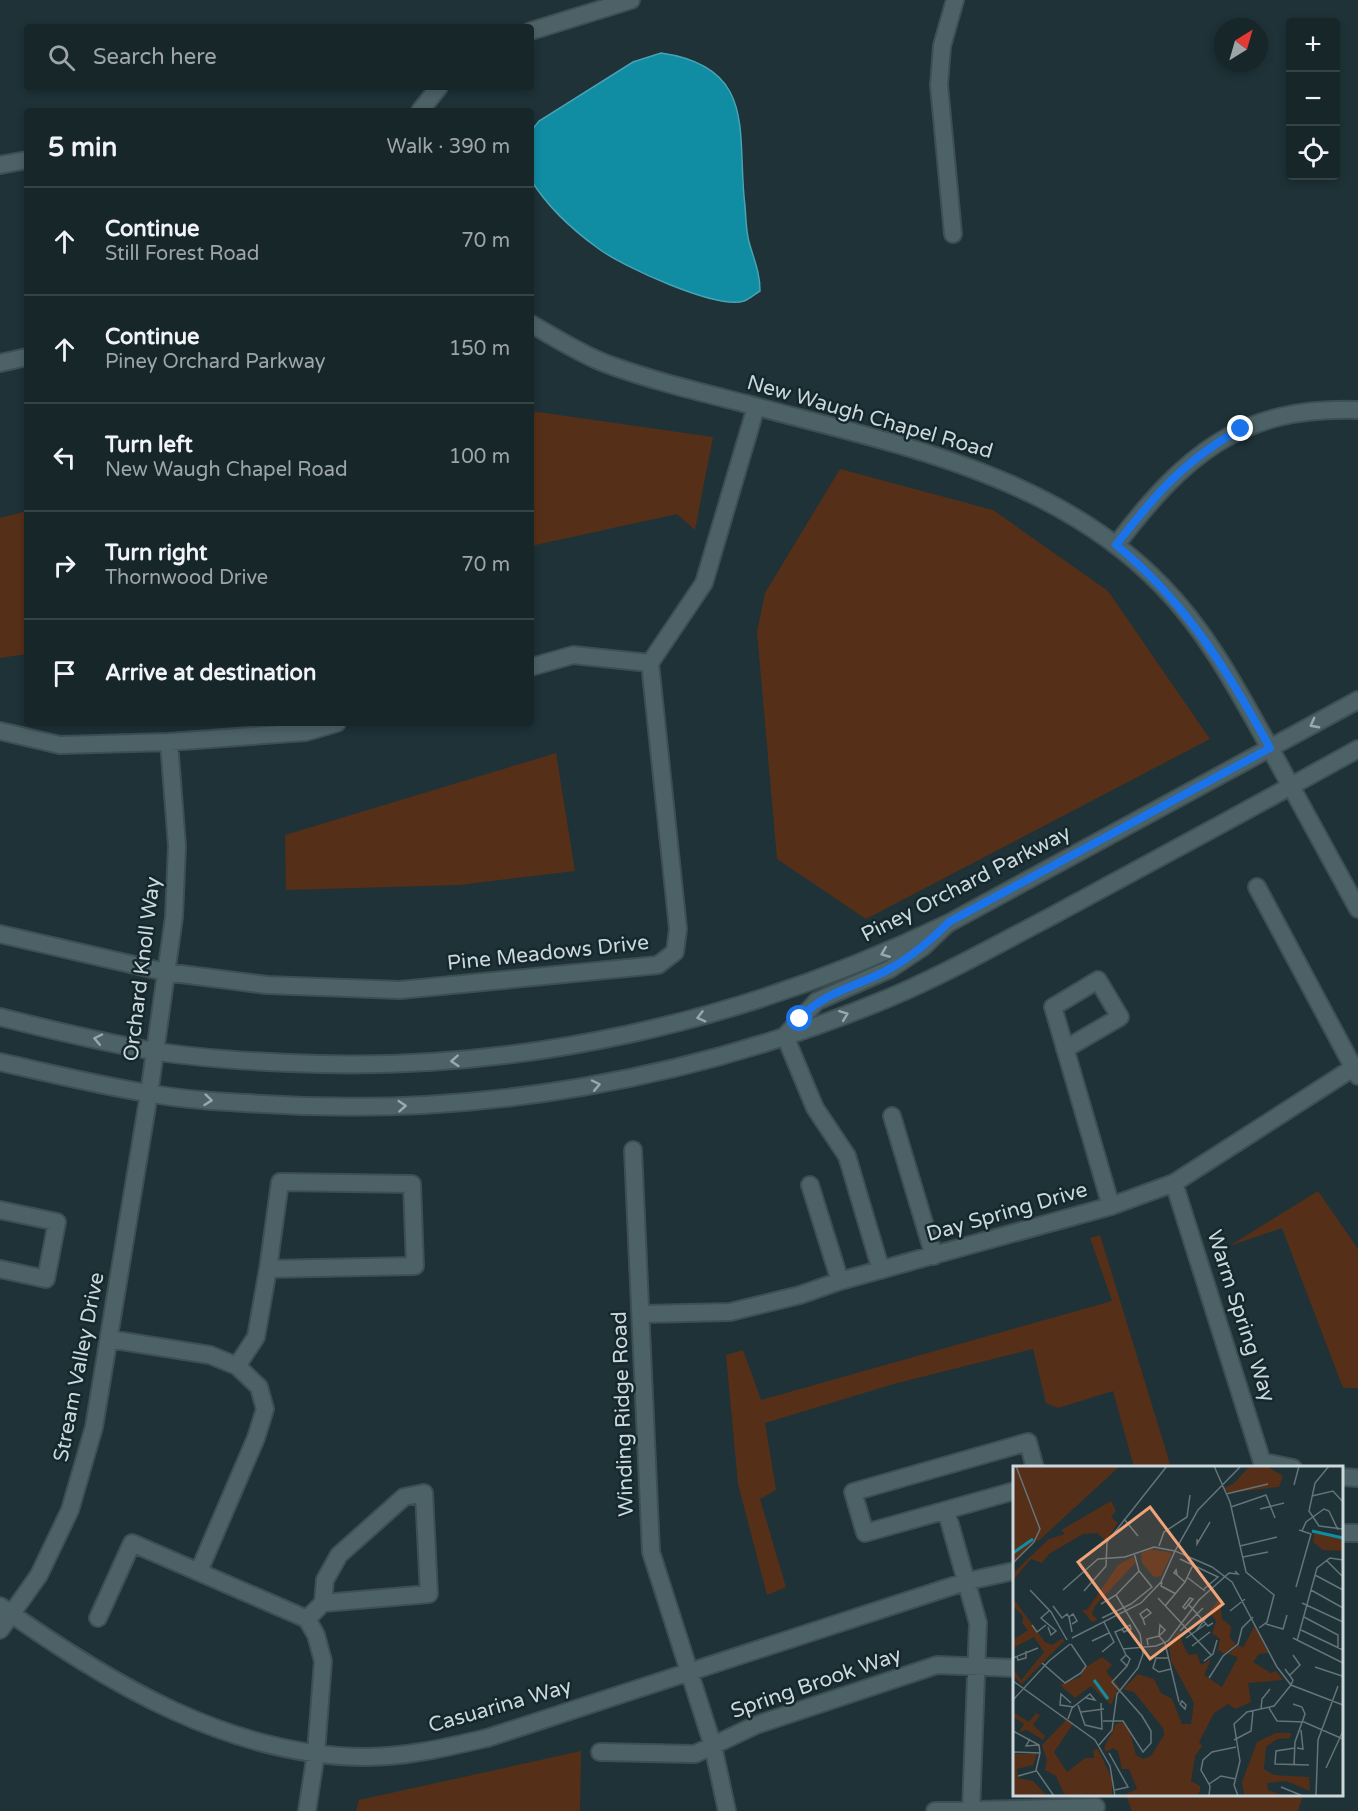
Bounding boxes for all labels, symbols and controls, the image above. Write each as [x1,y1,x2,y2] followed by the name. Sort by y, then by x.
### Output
[1214,18,1268,72] north arrow
[1286,18,1340,180] map controls
[1286,18,1340,72] button: +
[24,24,534,90] search box
[45,41,78,74] icon: search
[93,44,217,70] text: Search here
[1286,72,1340,126] button: −
[1286,126,1340,180] button: locate
[48,132,117,163] text: 5 min
[387,135,510,159] text: Walk · 390 m
[105,216,200,242] text: Continue
[48,225,81,258] icon: ahead
[461,229,510,253] text: 70 m
[105,242,259,266] text: Still Forest Road
[105,324,200,350] text: Continue
[48,333,81,366] icon: ahead
[449,337,510,361] text: 150 m
[105,350,326,374] text: Piney Orchard Parkway
[744,370,996,464] street label: New Waugh Chapel Road
[1227,415,1253,441] route end
[105,432,193,458] text: Turn left
[48,441,81,474] icon: left
[449,445,510,469] text: 100 m
[105,458,348,482] text: New Waugh Chapel Road
[105,540,207,566] text: Turn right
[48,549,81,582] icon: right
[461,553,510,577] text: 70 m
[105,566,268,590] text: Thornwood Drive
[48,657,81,690] icon: arrive
[105,660,316,686] text: Arrive at destination
[1310,717,1320,728] one-way arrow
[857,820,1075,948] street label: Piney Orchard Parkway
[118,875,166,1063] street label: Orchard Knoll Way
[446,930,650,976] street label: Pine Meadows Drive
[880,946,891,958] one-way arrow
[786,1005,812,1031] route start
[696,1010,707,1022] one-way arrow
[838,1010,849,1023] one-way arrow
[93,1033,103,1046] one-way arrow
[451,1054,460,1067] one-way arrow
[591,1080,601,1093] one-way arrow
[203,1093,212,1106] one-way arrow
[398,1100,407,1113] one-way arrow
[924,1177,1091,1247] street label: Day Spring Drive
[1201,1227,1281,1405] street label: Warm Spring Way
[48,1270,110,1464] street label: Stream Valley Drive
[607,1311,639,1517] street label: Winding Ridge Road
[1013,1466,1343,1796] inset map
[727,1642,905,1724] street label: Spring Brook Way
[426,1674,574,1738] street label: Casuarina Way

